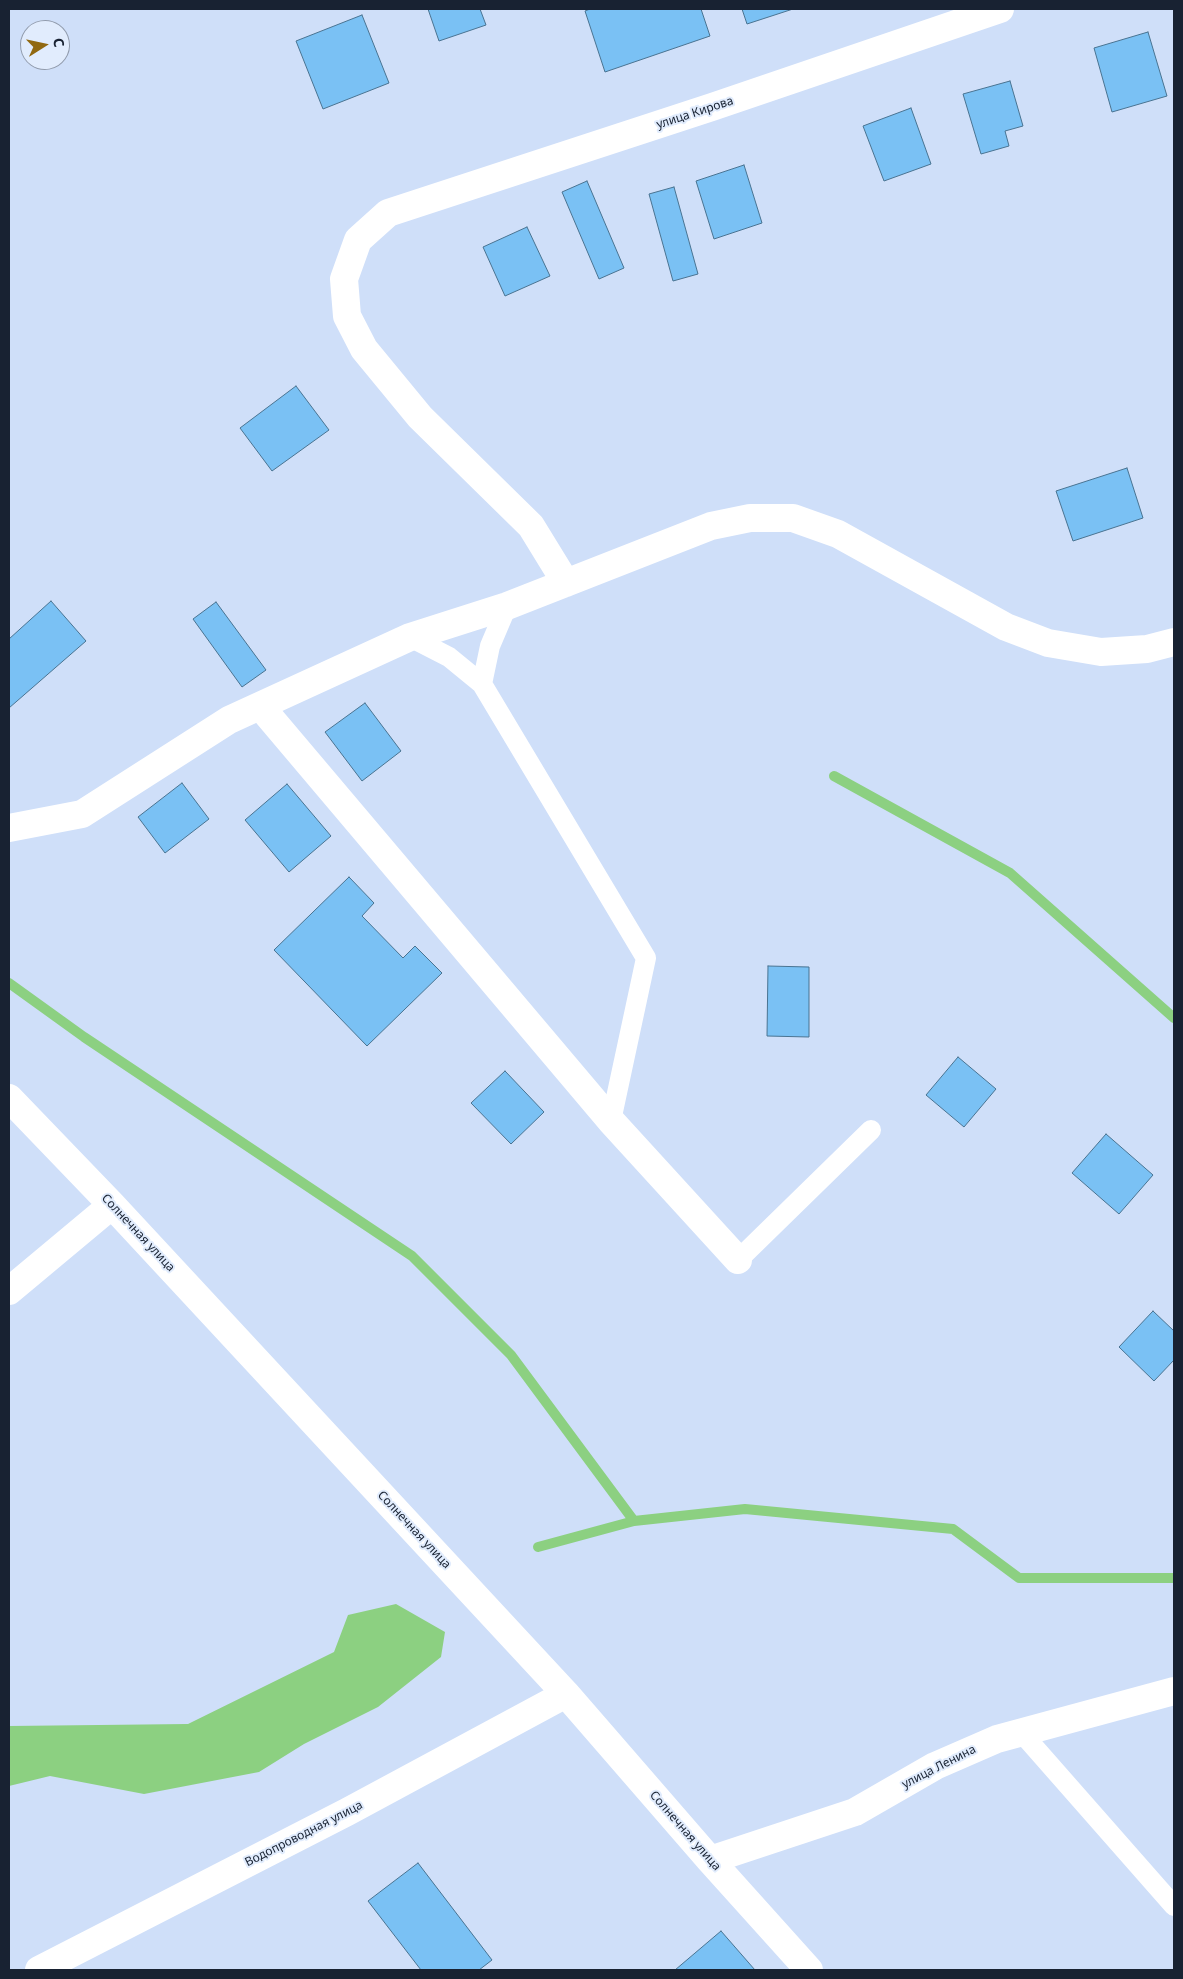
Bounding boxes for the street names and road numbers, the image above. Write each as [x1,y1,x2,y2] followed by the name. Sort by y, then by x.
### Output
[655,94,735,132] street label: улица Кирова
[98,1191,178,1275] street label: Солнечная улица
[374,1488,454,1572] street label: Солнечная улица
[900,1742,978,1792] street label: улица Ленина
[646,1788,724,1874] street label: Солнечная улица
[243,1798,365,1870] street label: Водопроводная улица

